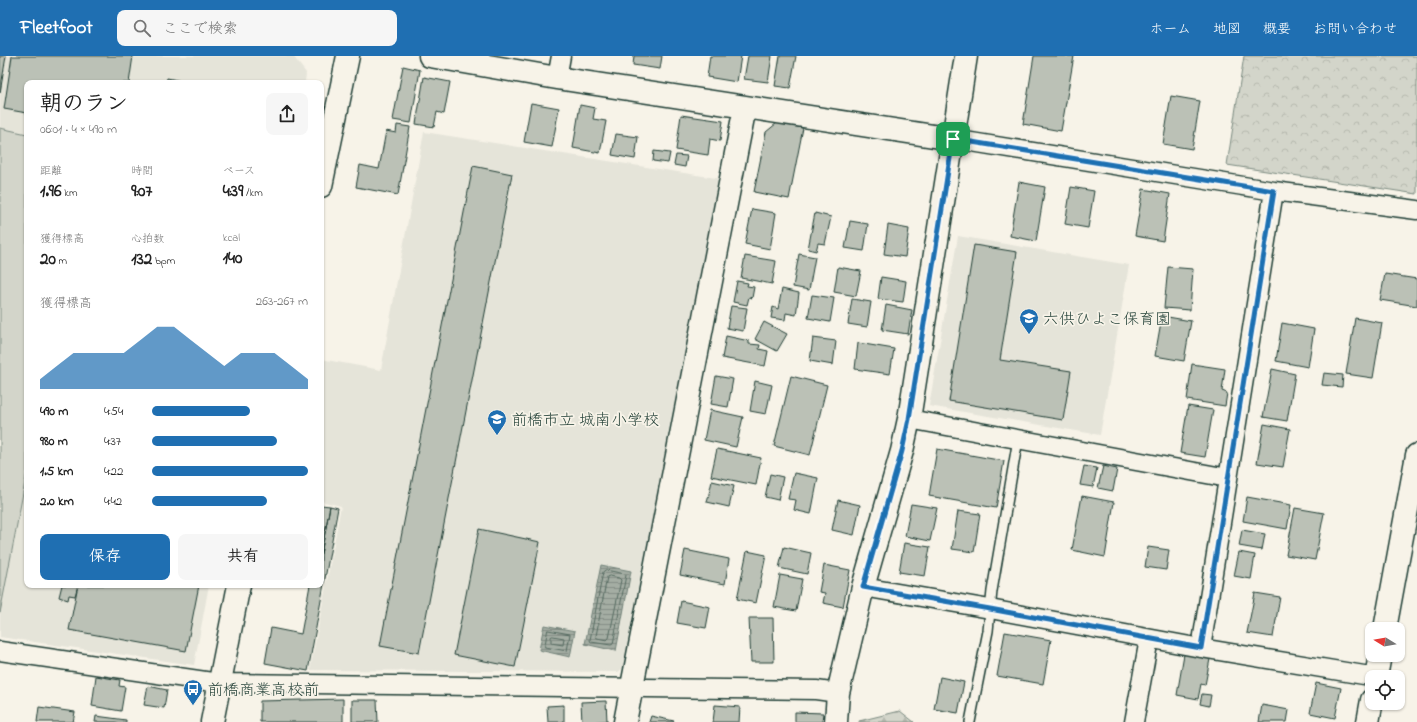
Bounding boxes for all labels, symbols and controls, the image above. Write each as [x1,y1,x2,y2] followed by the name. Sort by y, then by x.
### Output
[117,10,397,46] search box
[20,15,93,42] text: Fleetfoot
[131,17,153,39] icon: search
[163,18,238,40] text: ここで検索
[1150,19,1191,40] text: ホーム
[1213,19,1241,40] text: 地図
[1263,19,1291,40] text: 概要
[1313,19,1397,40] text: お問い合わせ
[40,89,128,121] text: 朝のラン
[266,93,308,135] button: share
[40,120,117,139] text: 06:01 · 4 × 490 m
[936,122,970,156] pin
[942,128,964,150] icon: arrive
[40,163,62,179] text: 距離
[131,163,153,179] text: 時間
[223,163,255,179] text: ペース
[40,179,61,204] text: 1.96
[131,179,152,204] text: 9:07
[223,179,243,204] text: 4:39
[61,185,78,201] text: km
[243,185,263,201] text: /km
[223,230,240,246] text: kcal
[40,231,84,247] text: 獲得標高
[131,231,164,247] text: 心拍数
[223,246,242,271] text: 140
[40,247,56,272] text: 20
[131,247,152,272] text: 132
[56,253,67,269] text: m
[152,253,175,269] text: bpm
[256,292,308,311] text: 263–267 m
[40,294,92,313] text: 獲得標高
[1018,307,1040,335] school or university icon: 六供ひよこ保育園
[1043,308,1171,332] place label: 六供ひよこ保育園
[40,402,68,421] text: 490 m
[104,402,123,421] text: 4:54
[486,408,508,436] school or university icon: 前橋市立 城南小学校
[511,409,659,433] place label: 前橋市立 城南小学校
[40,432,68,451] text: 980 m
[104,432,121,451] text: 4:37
[40,462,73,481] text: 1.5 km
[104,462,123,481] text: 4:22
[40,492,74,511] text: 2.0 km
[104,492,122,511] text: 4:42
[40,534,170,580] button: 保存
[178,534,308,580] button: 共有
[1365,622,1405,662] north arrow
[1365,622,1405,710] map controls
[1365,670,1405,710] button: locate
[182,678,204,706] bus stop icon: 前橋商業高校前
[207,679,319,703] place label: 前橋商業高校前

